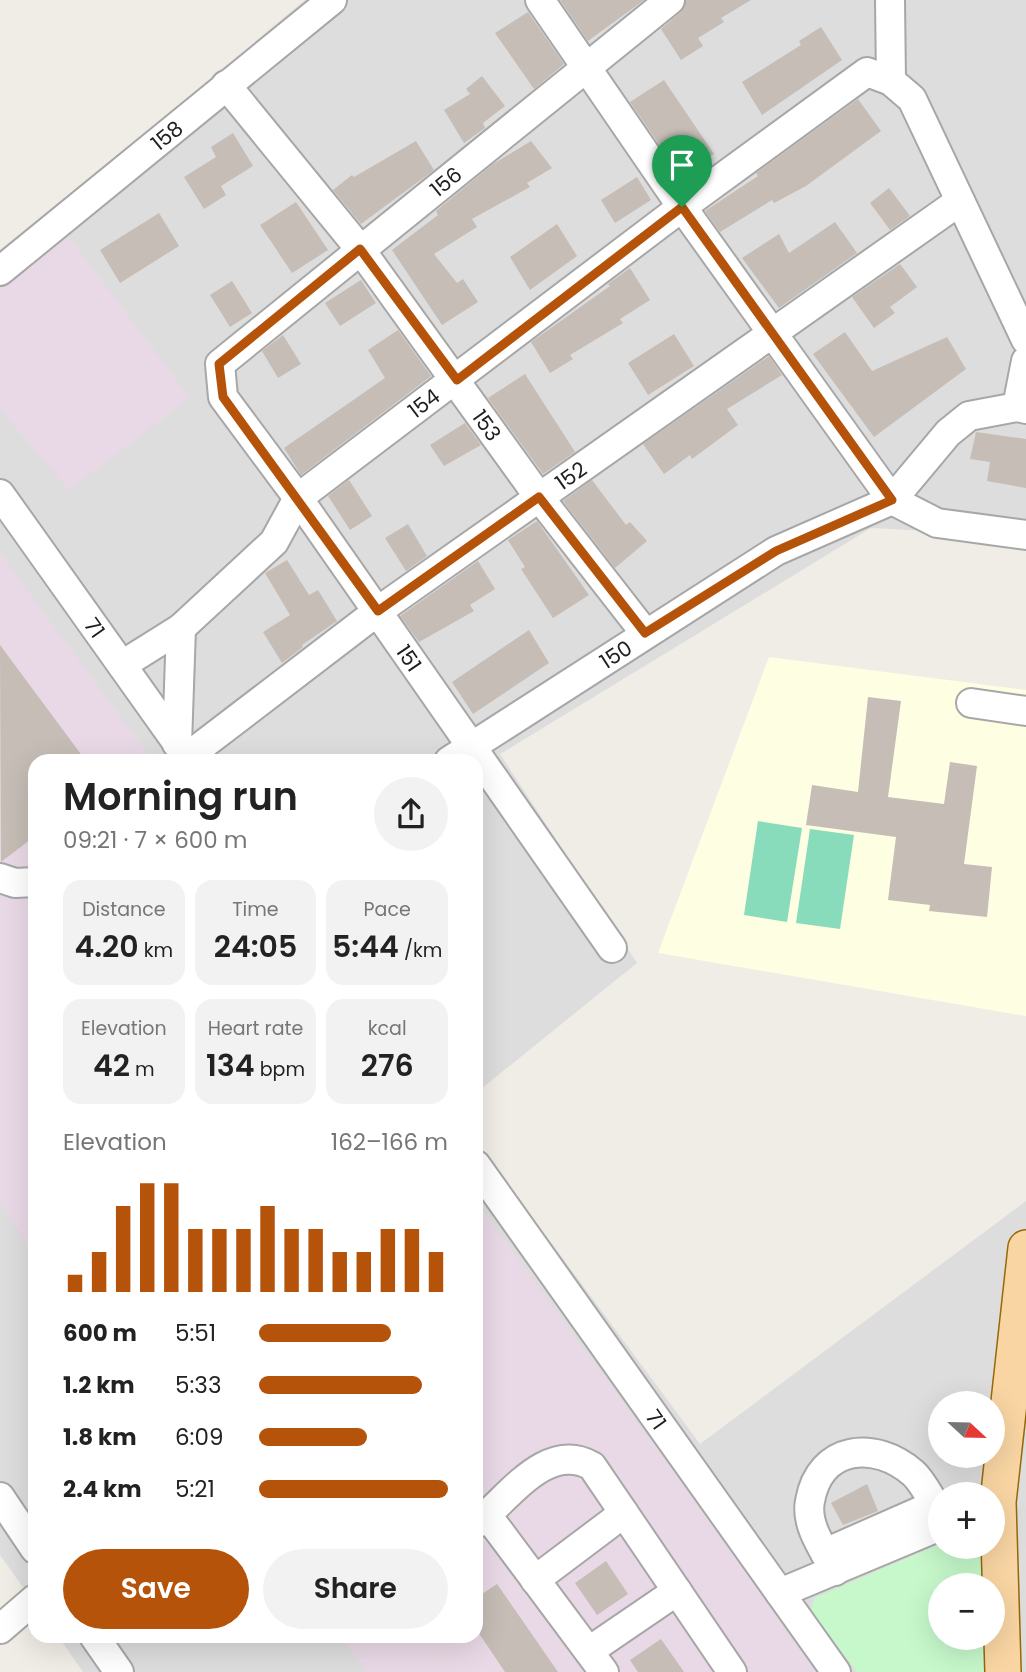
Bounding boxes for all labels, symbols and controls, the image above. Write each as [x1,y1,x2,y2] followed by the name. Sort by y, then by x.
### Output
[145,113,189,157] street label: 158
[652,135,712,207] pin
[663,146,701,184] icon: arrive
[424,160,468,203] street label: 156
[402,381,446,424] street label: 154
[466,404,508,447] street label: 153
[549,454,592,496] street label: 152
[78,612,112,643] street label: 71
[594,633,637,675] street label: 150
[390,639,428,677] street label: 151
[63,770,298,823] text: Morning run
[374,777,448,851] button: share
[63,824,248,856] text: 09:21 · 7 × 600 m
[82,896,165,923] text: Distance
[232,896,279,923] text: Time
[364,896,411,923] text: Pace
[74,925,139,968] text: 4.20
[214,925,297,968] text: 24:05
[332,925,399,968] text: 5:44
[139,937,173,964] text: km
[399,937,442,964] text: /km
[81,1015,167,1042] text: Elevation
[208,1015,303,1042] text: Heart rate
[368,1015,407,1042] text: kcal
[93,1044,130,1087] text: 42
[206,1044,255,1087] text: 134
[361,1044,414,1087] text: 276
[130,1056,155,1083] text: m
[255,1056,305,1083] text: bpm
[63,1126,167,1158] text: Elevation
[331,1126,448,1158] text: 162–166 m
[63,1317,137,1349] text: 600 m
[175,1317,216,1349] text: 5:51
[63,1369,135,1401] text: 1.2 km
[175,1369,221,1401] text: 5:33
[928,1391,1004,1468] north arrow
[928,1391,1005,1650] map controls
[640,1404,674,1435] street label: 71
[63,1421,137,1453] text: 1.8 km
[175,1421,223,1453] text: 6:09
[63,1473,142,1505] text: 2.4 km
[175,1473,215,1505] text: 5:21
[928,1482,1005,1559] button: +
[63,1549,249,1629] button: Save
[263,1549,448,1629] button: Share
[928,1573,1005,1650] button: −

